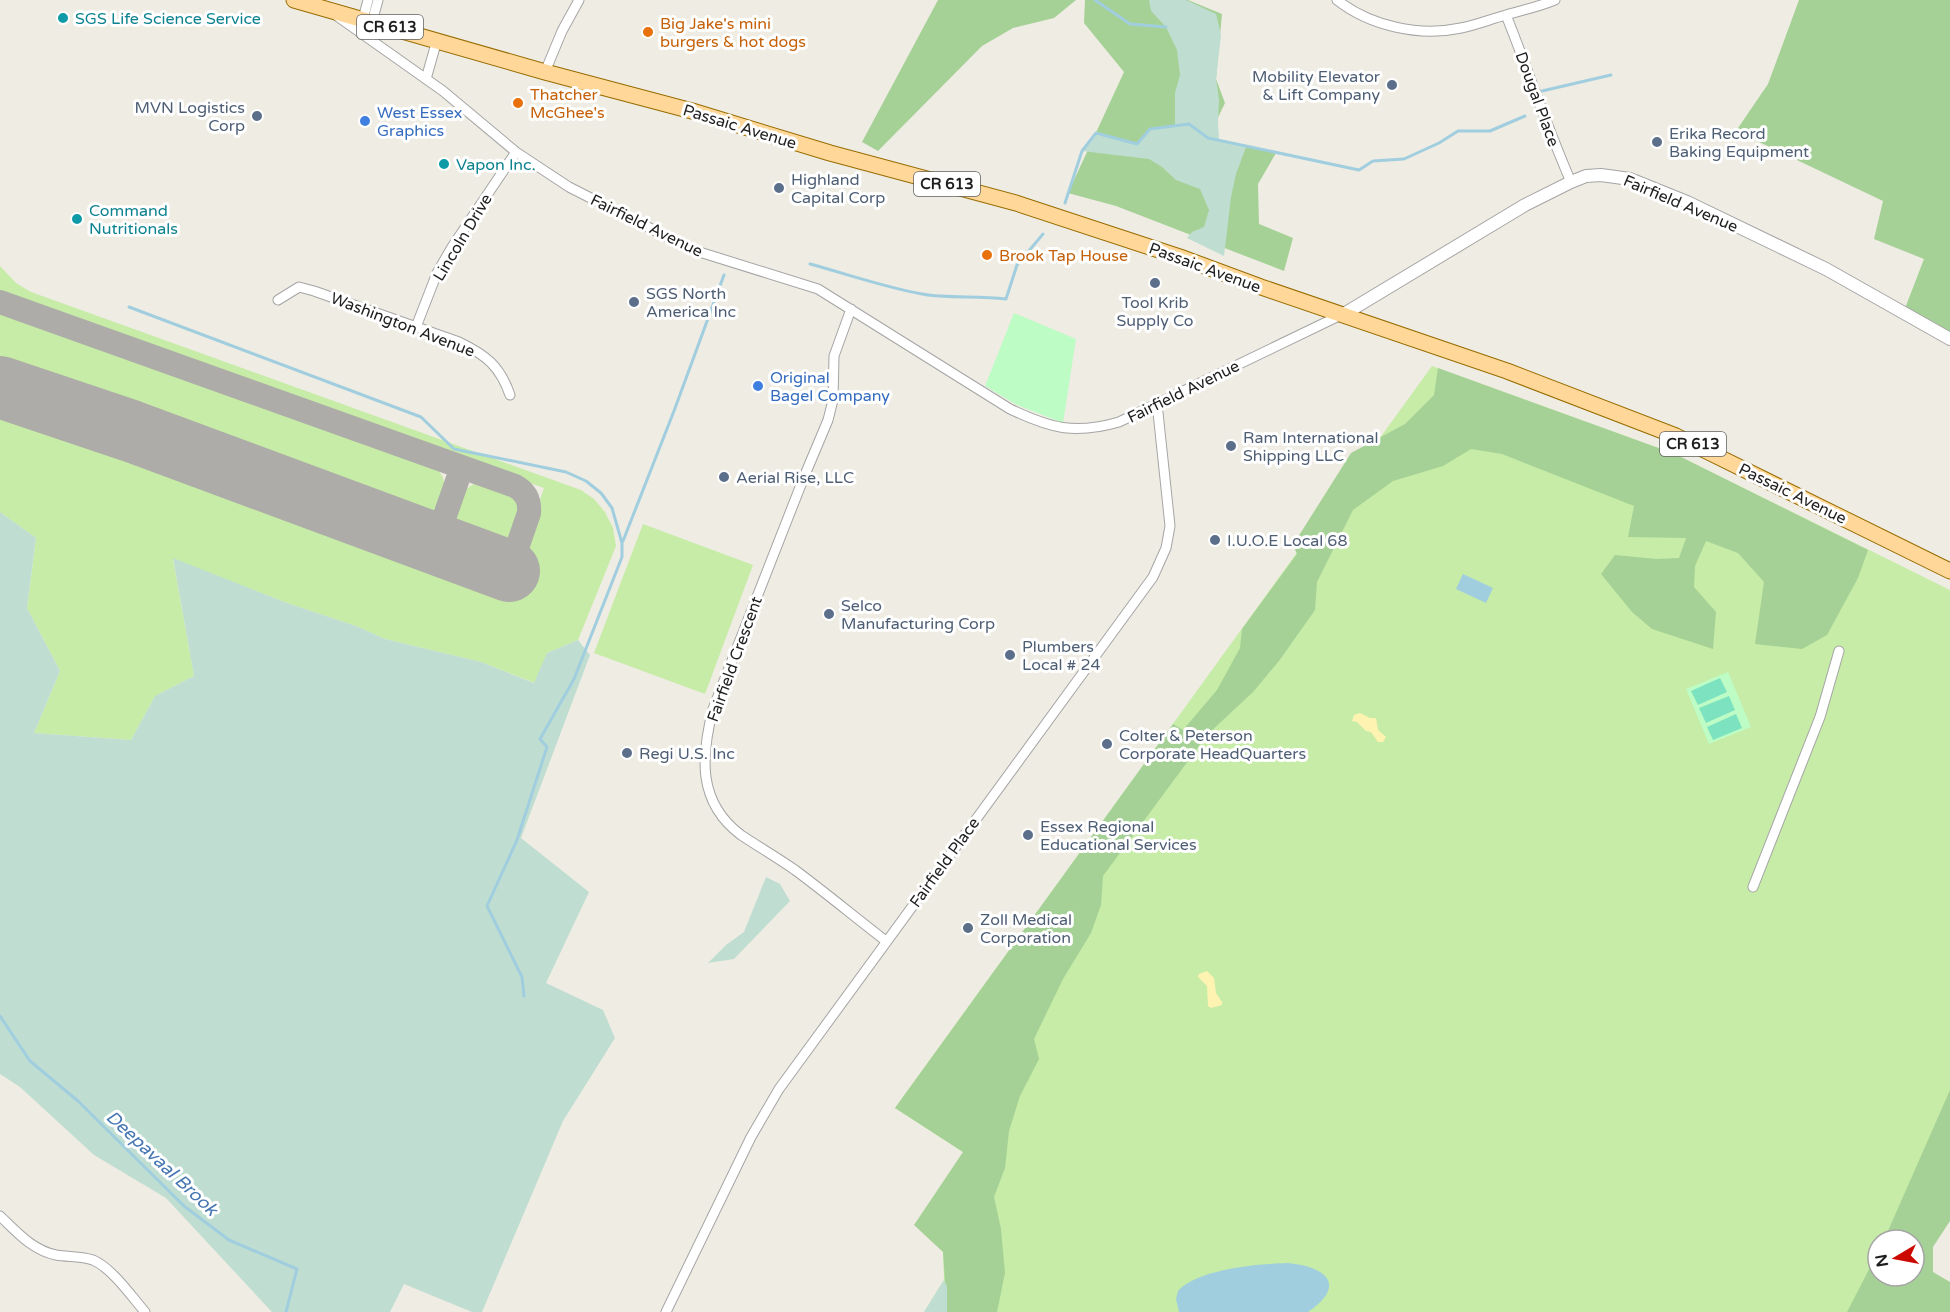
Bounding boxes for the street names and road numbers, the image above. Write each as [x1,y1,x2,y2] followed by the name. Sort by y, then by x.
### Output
[357,15,423,39] road number: CR 613
[1511,49,1563,150] street label: Dougal Place
[681,100,799,154] street label: Passaic Avenue
[1620,171,1741,237] street label: Fairfield Avenue
[914,172,980,196] road number: CR 613
[429,190,497,285] street label: Lincoln Drive
[587,190,706,262] street label: Fairfield Avenue
[1146,238,1263,297] street label: Passaic Avenue
[328,288,477,362] street label: Washington Avenue
[1124,356,1243,428] street label: Fairfield Avenue
[1660,432,1726,456] road number: CR 613
[1735,459,1850,529] street label: Passaic Avenue
[703,594,767,725] street label: Fairfield Crescent
[905,814,984,911] street label: Fairfield Place

